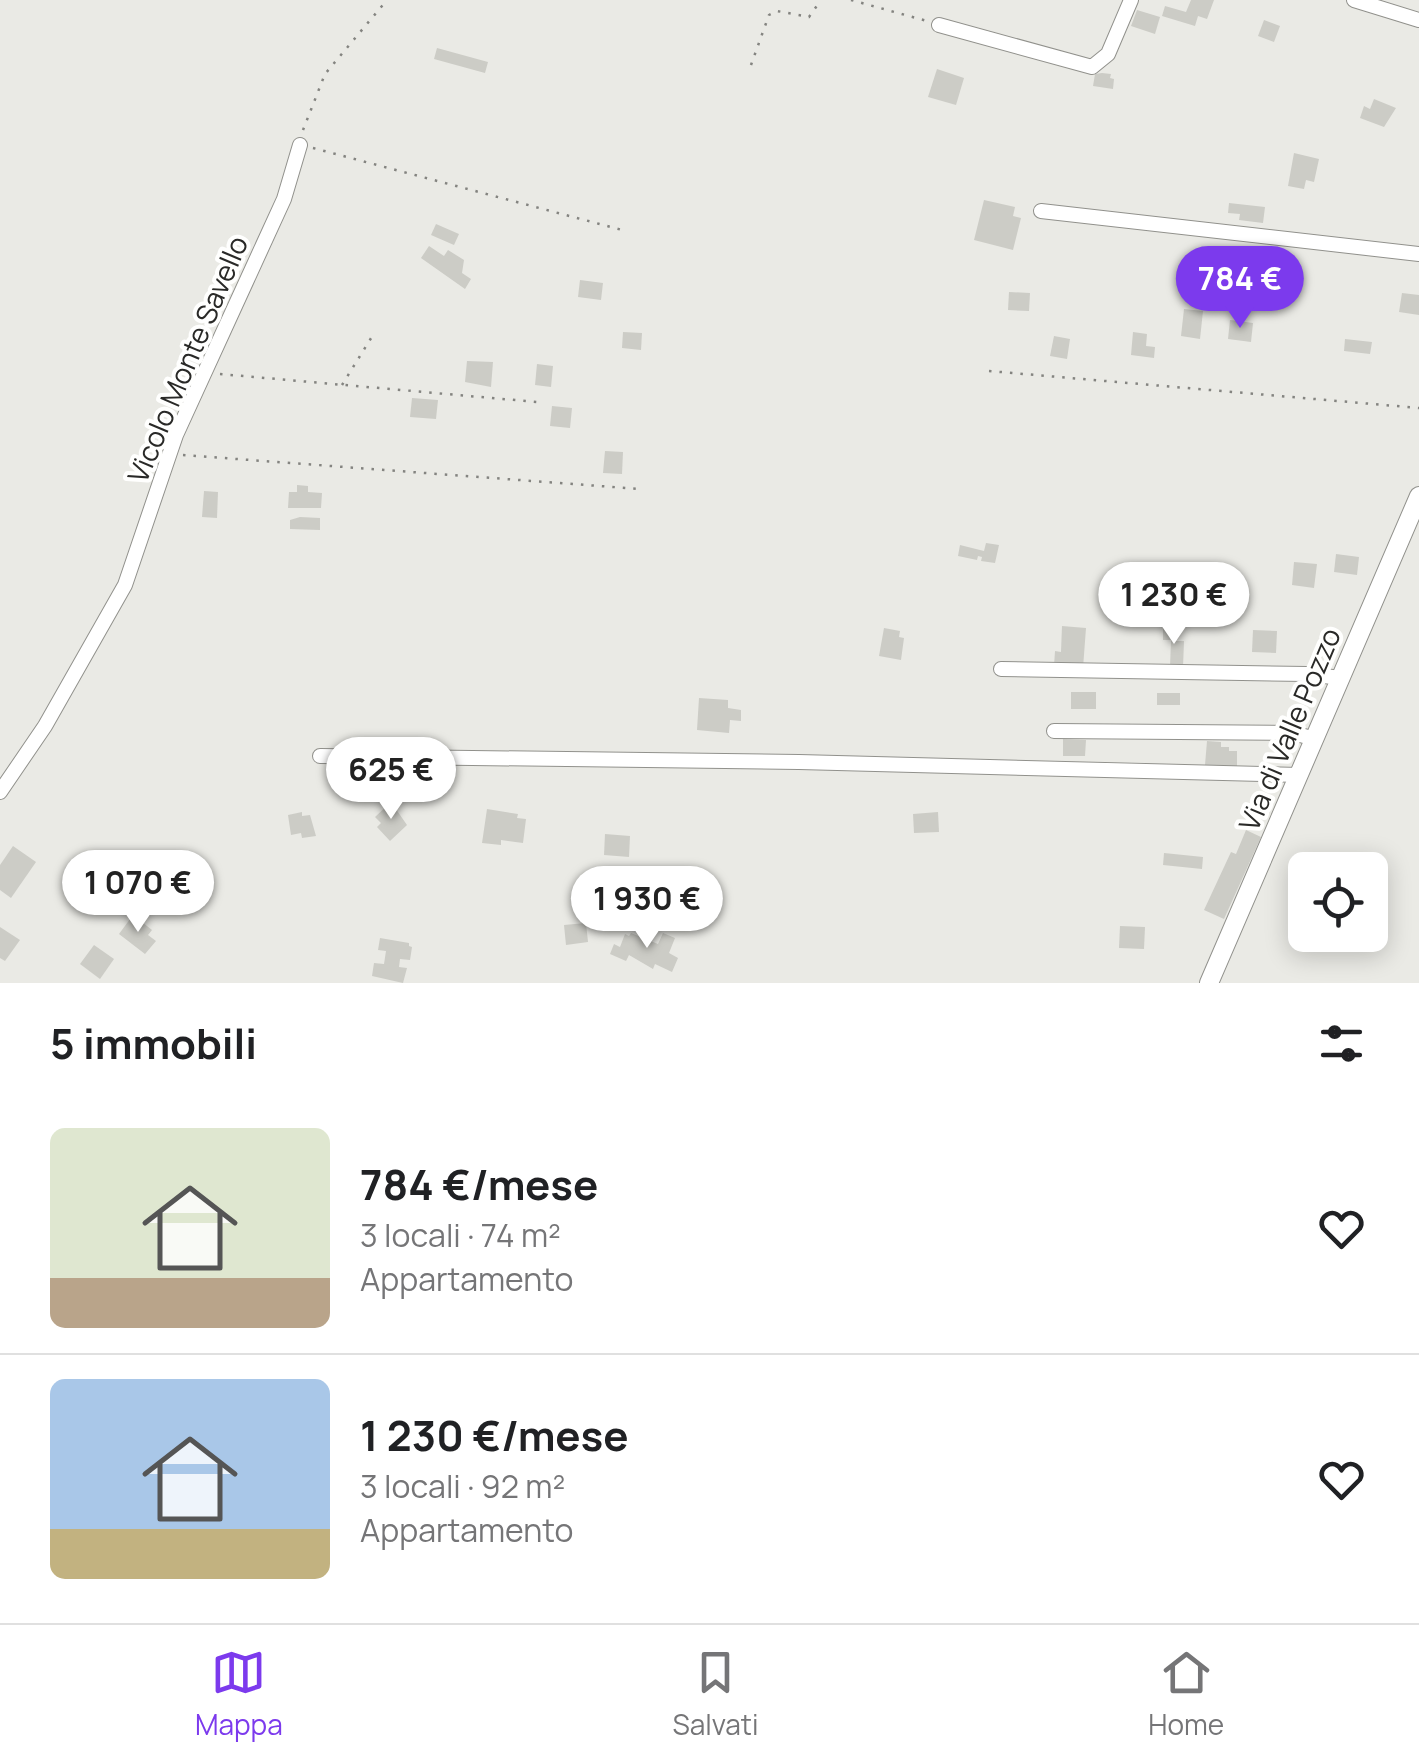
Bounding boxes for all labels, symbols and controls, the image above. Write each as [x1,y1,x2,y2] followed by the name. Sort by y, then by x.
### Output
[118,230,256,488] street label: Vicolo Monte Savello
[1170,246,1310,331] pin: 784 €
[1198,256,1282,300] text: 784 €
[1082,562,1266,647] pin: 1 230 €
[1120,572,1228,616] text: 1 230 €
[1229,622,1349,836] street label: Via di Valle Pozzo
[321,737,461,822] pin: 625 €
[348,747,434,791] text: 625 €
[46,850,230,935] pin: 1 070 €
[1288,852,1388,952] map controls
[1288,852,1388,952] button: locate
[84,860,192,904] text: 1 070 €
[555,866,739,951] pin: 1 930 €
[593,876,701,920] text: 1 930 €
[50,1014,257,1072] text: 5 immobili
[1314,1016,1369,1071] icon: filters
[360,1155,598,1213] text: 784 €/mese
[130,1168,250,1288] icon: home
[1314,1201,1369,1256] icon: heart
[360,1213,561,1257] text: 3 locali · 74 m²
[360,1257,573,1301] text: Appartamento
[360,1406,629,1464] text: 1 230 €/mese
[130,1419,250,1539] icon: home
[1314,1452,1369,1507] icon: heart
[360,1464,565,1508] text: 3 locali · 92 m²
[360,1508,573,1552] text: Appartamento
[195,1645,283,1743] tab: Mappa
[672,1645,759,1743] tab: Salvati
[1148,1645,1224,1743] tab: Home

